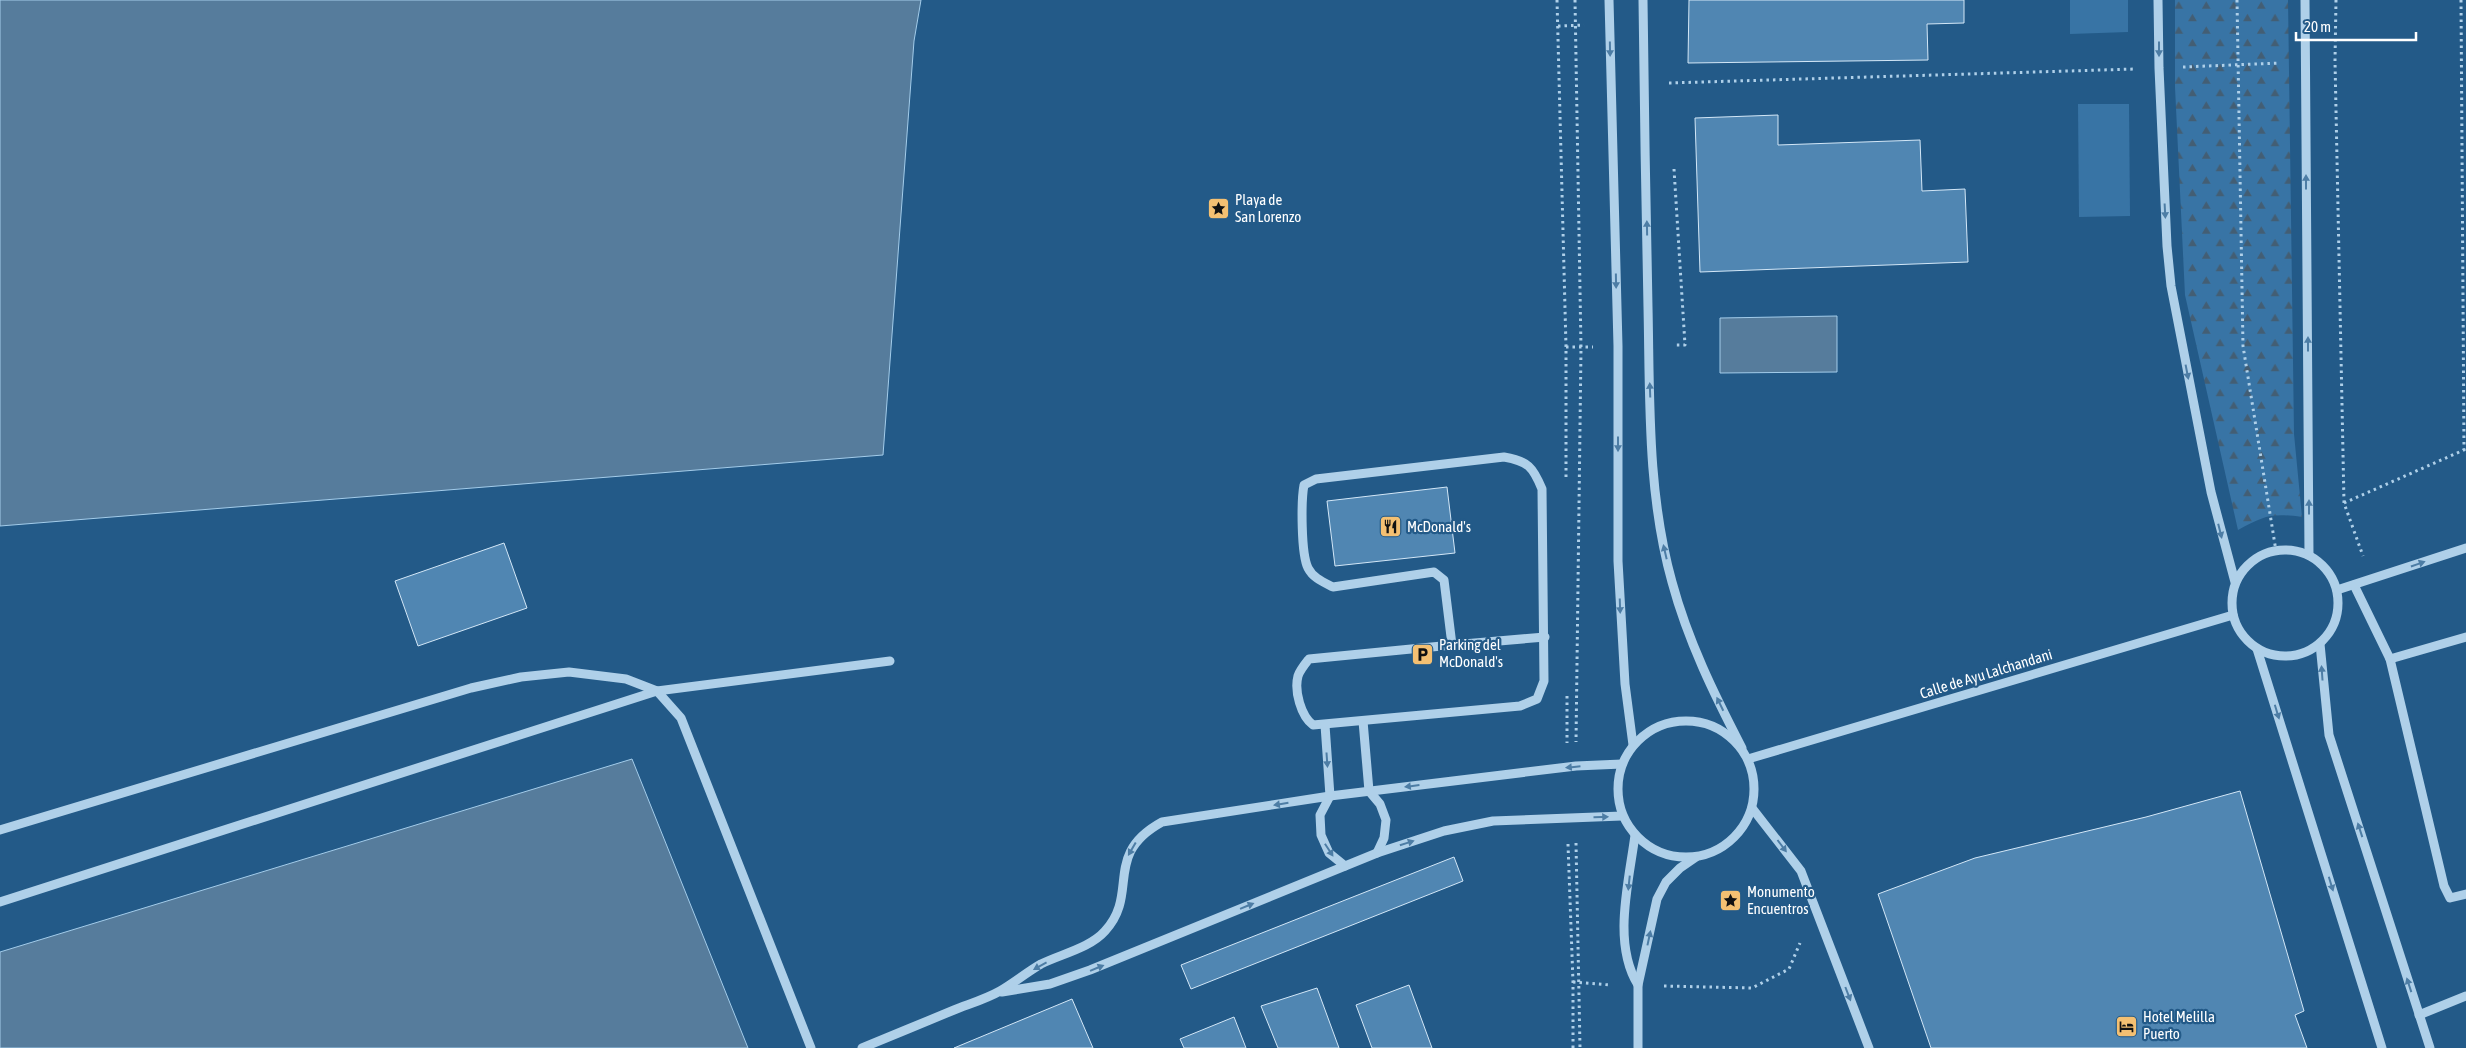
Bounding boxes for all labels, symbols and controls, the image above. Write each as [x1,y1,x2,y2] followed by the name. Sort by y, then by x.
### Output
[2296,10,2416,42] scale bar
[2304,18,2331,35] text: 20 m
[1606,41,1614,57] one-way arrow
[2155,41,2163,57] one-way arrow
[2302,173,2310,189] one-way arrow
[1235,191,1301,225] place label: Playa de San Lorenzo
[1207,197,1231,221] place icon: Playa de San Lorenzo
[2162,203,2170,219] one-way arrow
[1643,220,1651,236] one-way arrow
[1612,273,1620,289] one-way arrow
[2304,336,2312,352] one-way arrow
[2183,364,2191,379] one-way arrow
[1646,382,1654,398] one-way arrow
[1614,436,1622,452] one-way arrow
[2305,498,2313,514] one-way arrow
[1379,515,1403,539] restaurant icon: McDonald's
[1407,518,1471,535] place label: McDonald's
[2216,523,2224,538] one-way arrow
[1661,544,1669,559] one-way arrow
[2410,560,2425,568] one-way arrow
[1616,598,1624,614] one-way arrow
[1439,636,1503,670] place label: Parking del McDonald's
[1411,642,1435,666] parking icon: Parking del McDonald's
[1918,645,2054,702] street label: Calle de Ayu Lalchandani
[2318,665,2326,681] one-way arrow
[1715,697,1723,711] one-way arrow
[2274,705,2282,720] one-way arrow
[1323,753,1331,769] one-way arrow
[1565,763,1581,771] one-way arrow
[1403,782,1419,790] one-way arrow
[1273,800,1289,808] one-way arrow
[1593,813,1609,821] one-way arrow
[2355,823,2363,838] one-way arrow
[1399,839,1414,846] one-way arrow
[1777,839,1788,852] one-way arrow
[1128,842,1136,857] one-way arrow
[1324,843,1333,857] one-way arrow
[1625,875,1633,891] one-way arrow
[2327,877,2335,892] one-way arrow
[1747,883,1815,917] place label: Monumento Encuentros
[1719,889,1743,913] place icon: Monumento Encuentros
[1240,902,1254,910] one-way arrow
[1645,930,1653,945] one-way arrow
[1033,962,1047,970] one-way arrow
[1089,963,1104,971] one-way arrow
[2405,977,2413,992] one-way arrow
[1844,987,1852,1002] one-way arrow
[2143,1008,2215,1042] place label: Hotel Melilla Puerto
[2115,1014,2139,1038] hotel icon: Hotel Melilla Puerto

